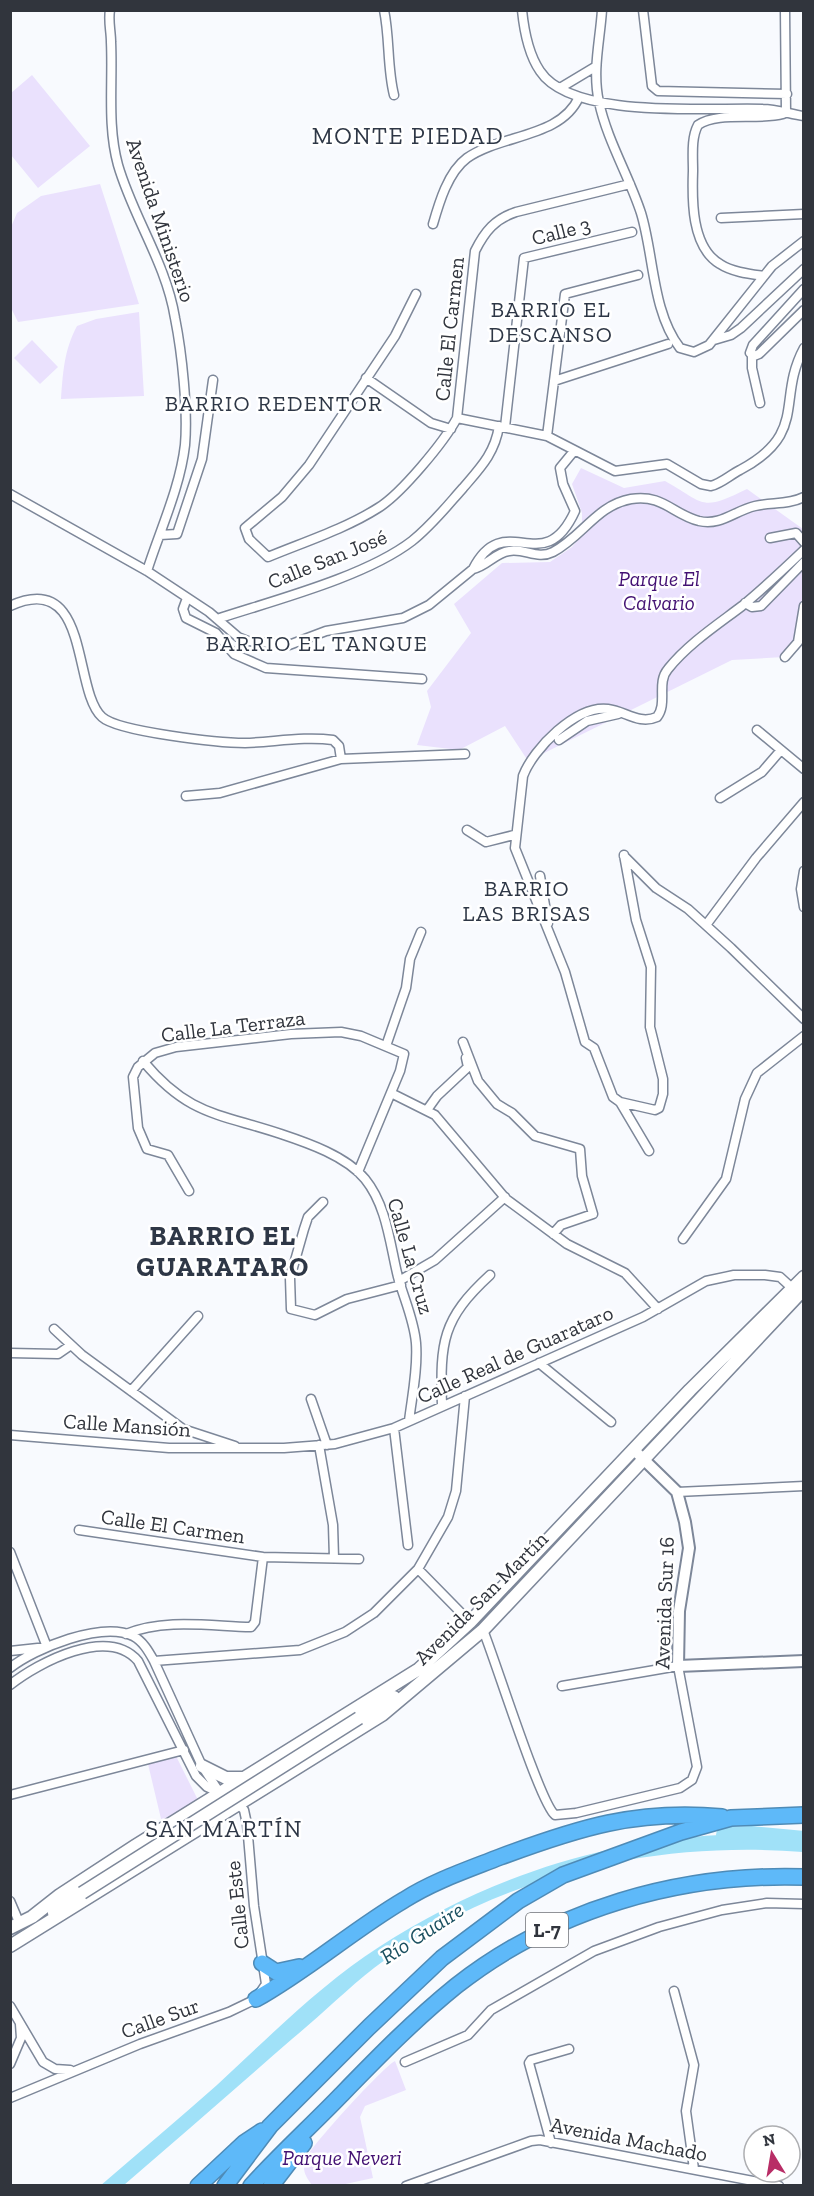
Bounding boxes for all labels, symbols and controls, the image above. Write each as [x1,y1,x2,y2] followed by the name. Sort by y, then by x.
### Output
[312,121,504,150] district label: MONTE PIEDAD
[121,135,201,305] street label: Avenida Ministerio
[529,212,593,250] street label: Calle 3
[429,256,469,402] street label: Calle El Carmen
[489,296,613,348] district label: BARRIO EL DESCANSO
[165,390,383,417] district label: BARRIO REDENTOR
[264,524,390,594] street label: Calle San José
[618,566,700,615] park label: Parque El Calvario
[206,630,428,657] district label: BARRIO EL TANQUE
[462,875,592,927] district label: BARRIO LAS BRISAS
[160,1005,306,1047] street label: Calle La Terraza
[382,1195,440,1317] street label: Calle La Cruz
[136,1220,310,1283] district label: BARRIO EL GUARATARO
[413,1300,617,1408] street label: Calle Real de Guarataro
[62,1408,192,1442] street label: Calle Mansión
[100,1504,246,1548] street label: Calle El Carmen
[409,1526,553,1670] street label: Avenida San Martín
[649,1536,679,1670] street label: Avenida Sur 16
[145,1814,303,1843] district label: SAN MARTÍN
[220,1859,254,1950] street label: Calle Este
[375,1896,469,1970] water label: Río Guaire
[526,1913,568,1947] road number: L-7
[118,1992,202,2044] street label: Calle Sur
[548,2112,710,2166] street label: Avenida Machado
[742,2124,802,2184] north arrow
[761,2129,777,2150] text: N
[282,2145,402,2170] park label: Parque Neveri

